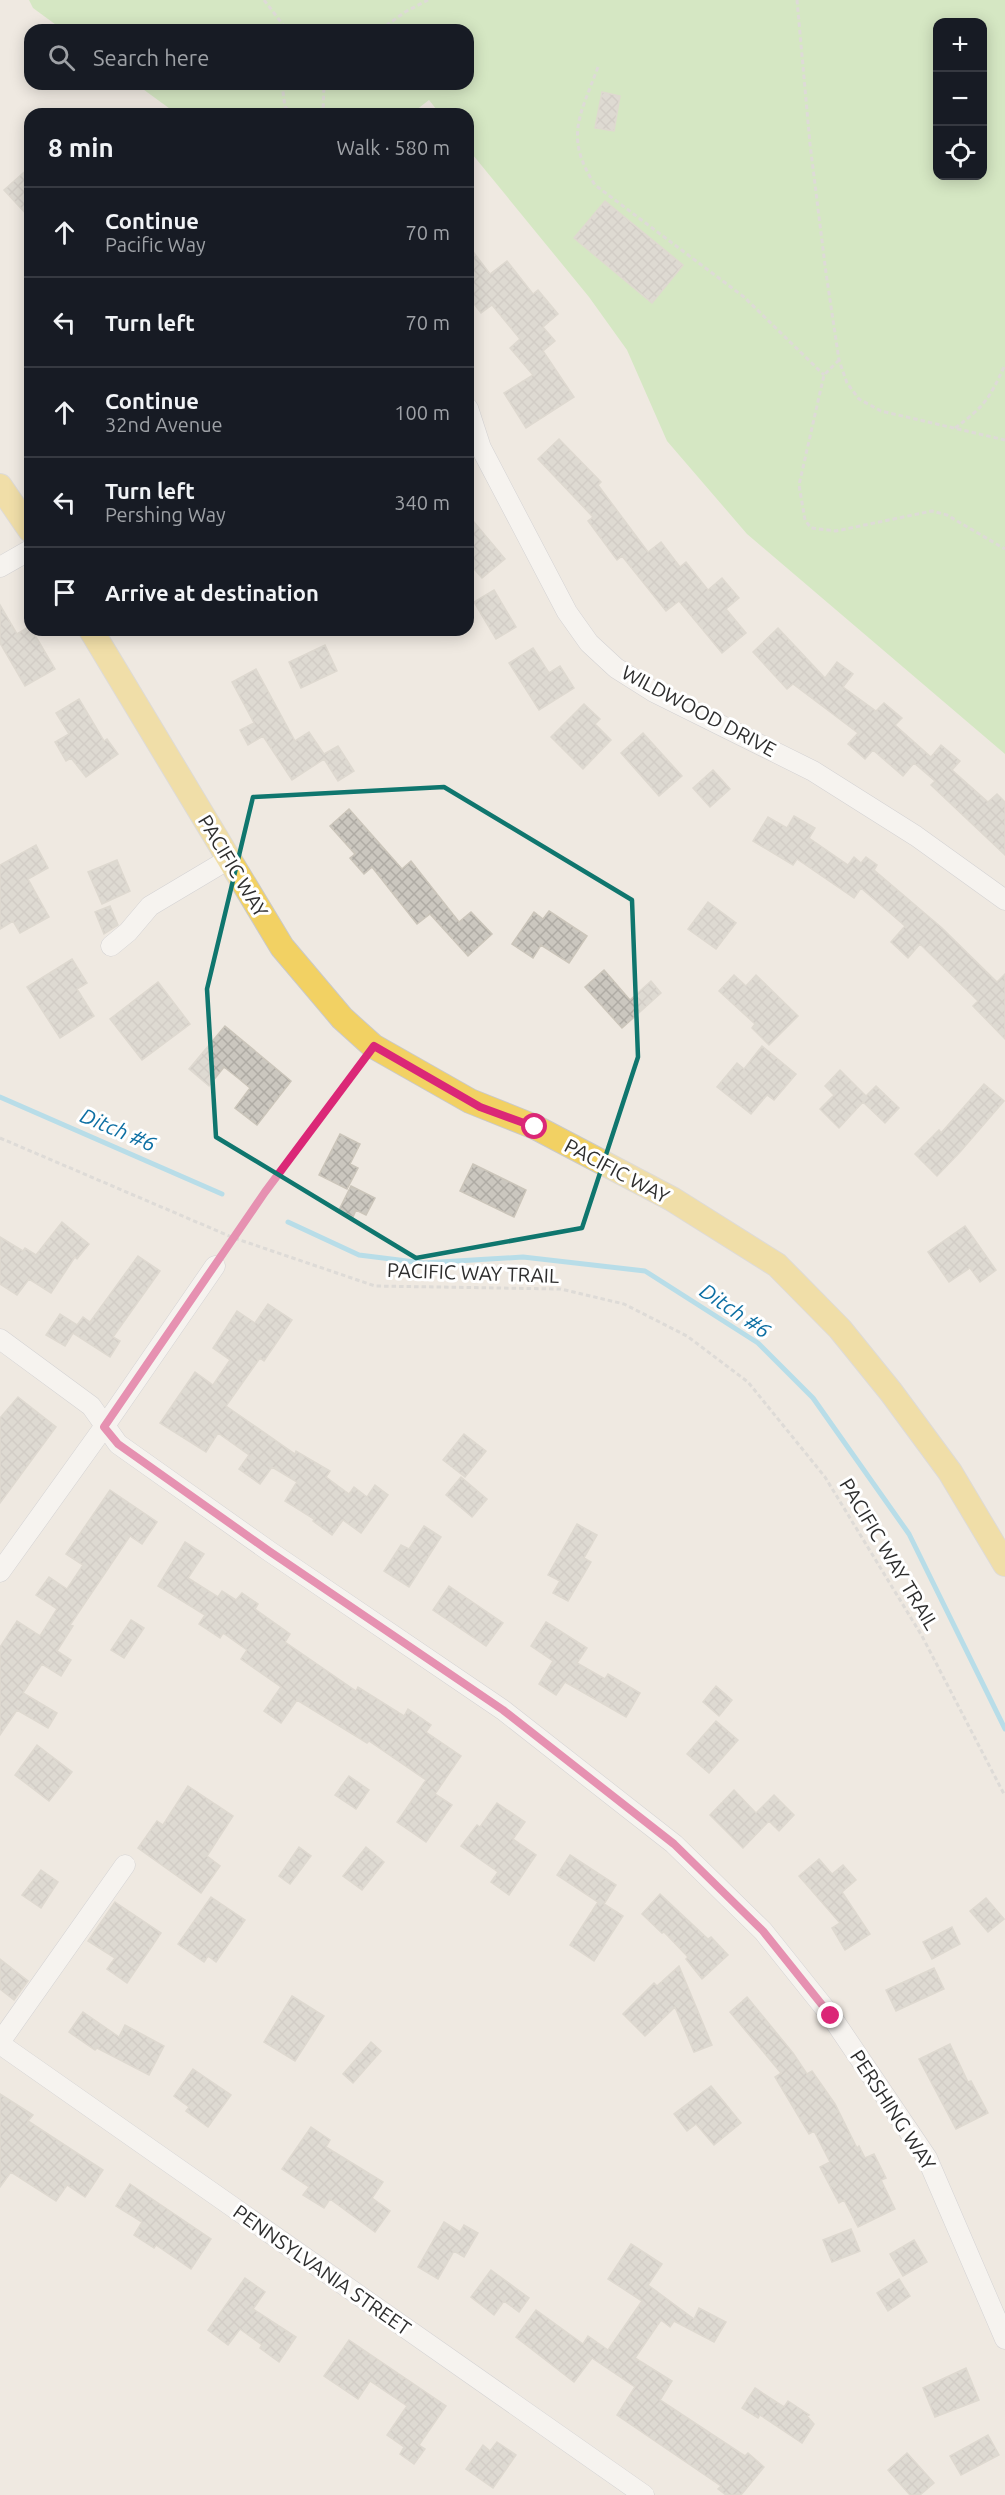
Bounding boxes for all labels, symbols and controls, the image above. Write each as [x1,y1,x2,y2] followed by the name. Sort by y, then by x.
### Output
[933,18,987,180] map controls
[933,18,987,72] button: +
[24,24,474,90] search box
[45,41,78,74] icon: search
[93,45,209,70] text: Search here
[933,72,987,126] button: −
[933,126,987,180] button: locate
[48,133,114,162] text: 8 min
[337,136,450,159] text: Walk · 580 m
[105,208,199,233] text: Continue
[48,216,81,249] icon: ahead
[406,221,450,244] text: 70 m
[105,233,206,256] text: Pacific Way
[48,306,81,339] icon: left
[105,310,195,335] text: Turn left
[406,311,450,334] text: 70 m
[105,388,199,413] text: Continue
[48,396,81,429] icon: ahead
[394,401,450,424] text: 100 m
[105,413,223,436] text: 32nd Avenue
[105,478,195,503] text: Turn left
[48,486,81,519] icon: left
[394,491,450,514] text: 340 m
[105,503,226,526] text: Pershing Way
[48,576,81,609] icon: arrive
[105,580,319,605] text: Arrive at destination
[618,660,780,761] street label: WILDWOOD DRIVE
[194,810,273,921] street label: PACIFIC WAY
[77,1102,160,1156] water label: Ditch #6
[521,1113,547,1139] route start
[561,1133,674,1208] street label: PACIFIC WAY
[387,1258,559,1287] street label: PACIFIC WAY TRAIL
[696,1278,775,1342] water label: Ditch #6
[835,1474,944,1633] street label: PACIFIC WAY TRAIL
[817,2002,843,2028] route end
[846,2045,941,2175] street label: PERSHING WAY
[229,2200,415,2340] street label: PENNSYLVANIA STREET

